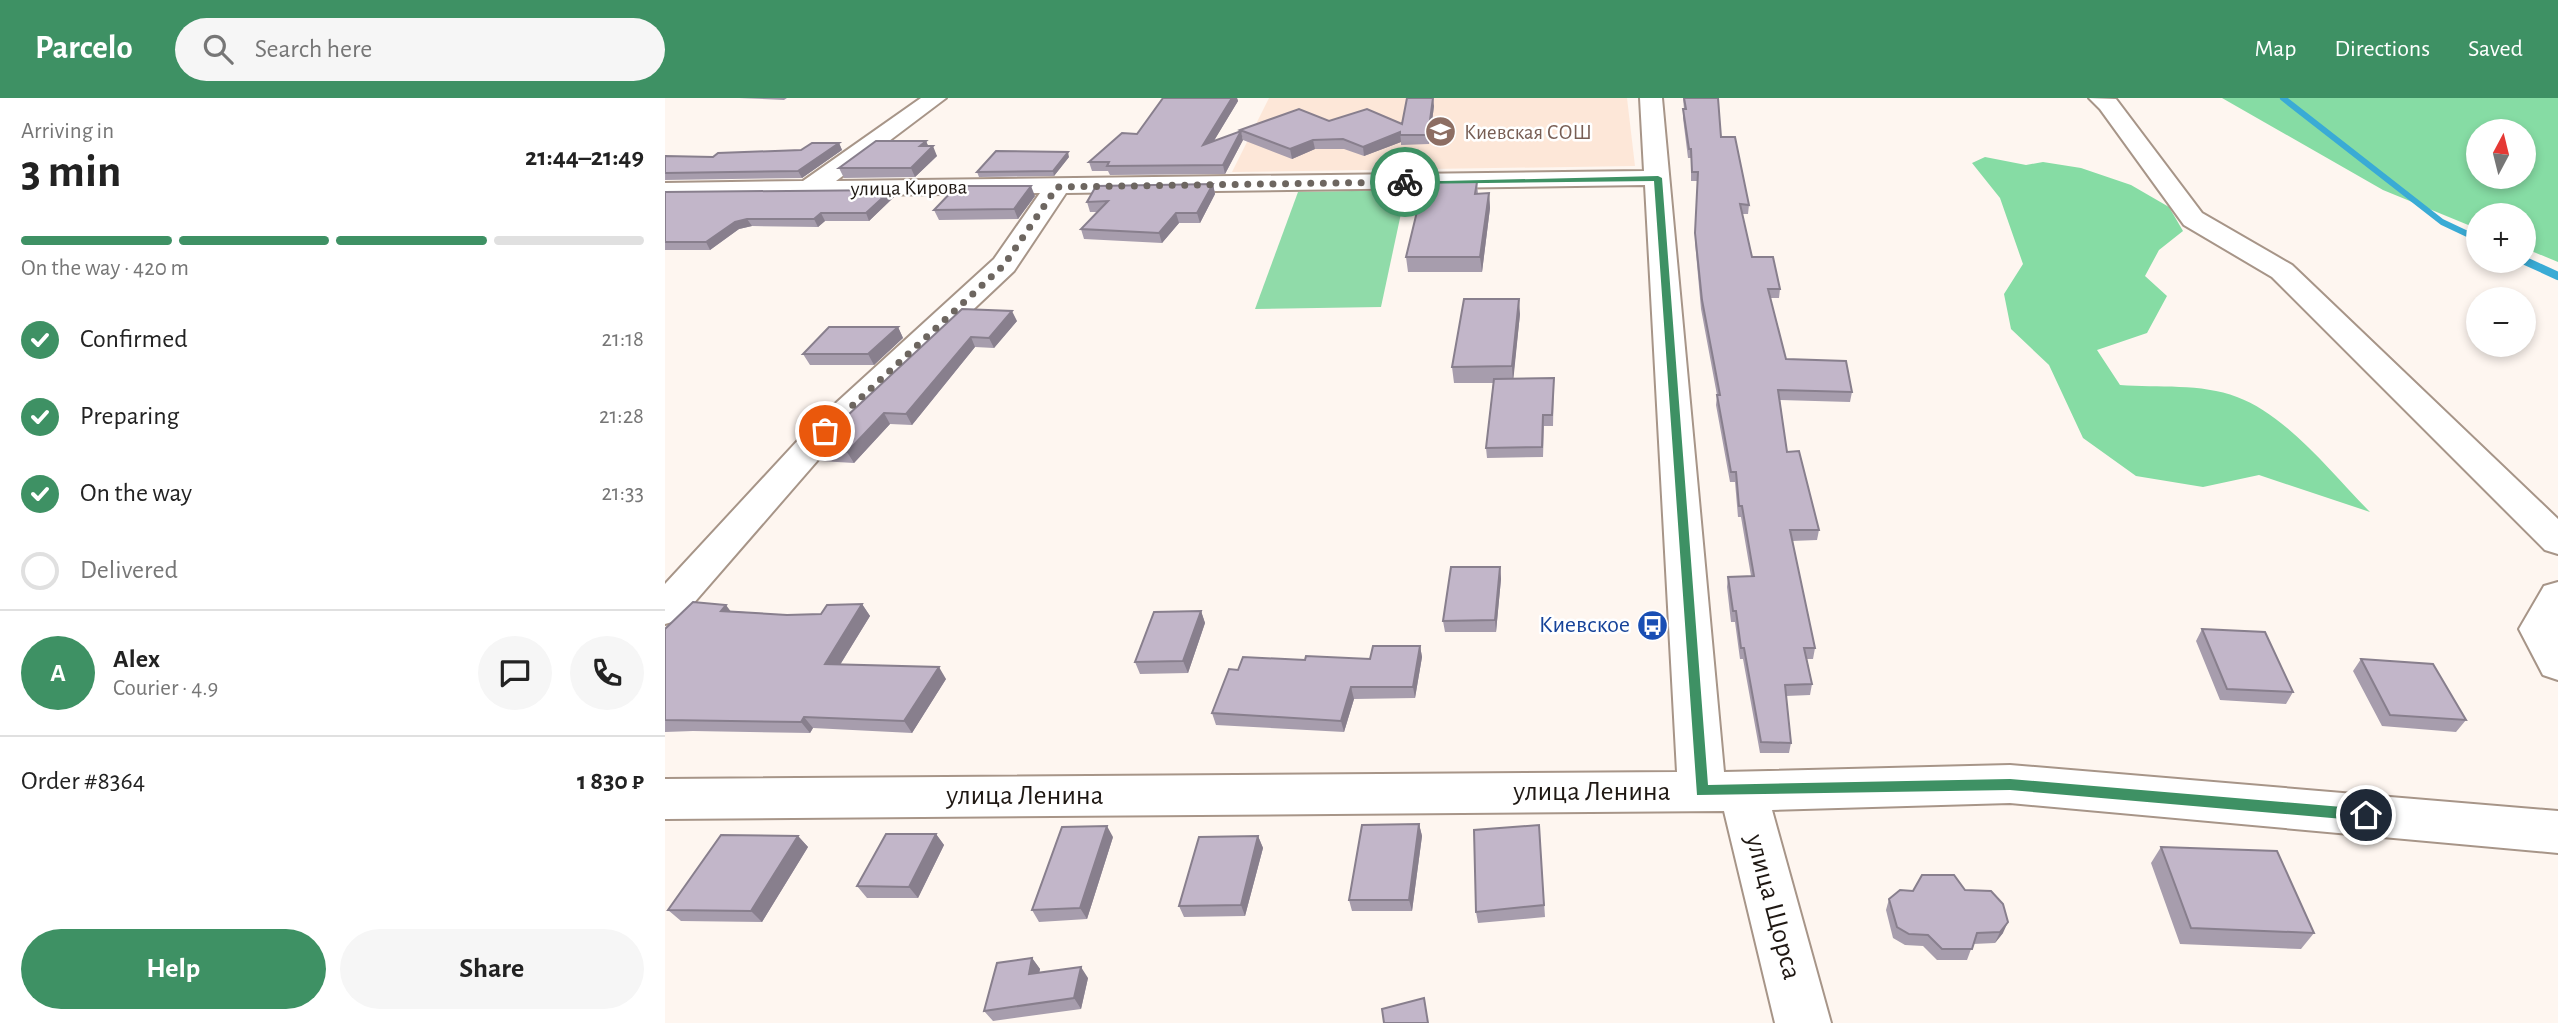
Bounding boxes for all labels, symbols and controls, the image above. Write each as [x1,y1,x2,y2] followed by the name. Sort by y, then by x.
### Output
[175,18,665,81] search box
[199,30,237,68] icon: search
[35,32,133,65] text: Parcelo
[255,36,372,62] text: Search here
[2254,37,2296,61] text: Map
[2334,37,2430,61] text: Directions
[2468,37,2523,61] text: Saved
[1424,115,1458,149] school or university icon: Киевская СОШ
[2466,119,2536,189] north arrow
[2466,119,2536,357] map controls
[21,120,114,143] text: Arriving in
[1464,122,1592,143] place label: Киевская СОШ
[525,144,644,170] text: 21:44–21:49
[1370,147,1440,217] courier
[21,149,121,195] text: 3 min
[1386,163,1424,201] icon: bike
[850,176,968,200] street label: улица Кирова
[2466,203,2536,273] button: +
[21,257,189,280] text: On the way · 420 m
[2466,287,2536,357] button: −
[21,321,59,359] icon: check
[80,326,188,352] text: Confirmed
[602,328,644,351] text: 21:18
[21,398,59,436] icon: check
[795,401,855,461] pin
[80,403,179,429] text: Preparing
[599,405,644,428] text: 21:28
[806,412,844,450] icon: bag
[21,475,59,513] icon: check
[80,480,192,506] text: On the way
[601,482,644,505] text: 21:33
[80,557,178,583] text: Delivered
[1636,608,1670,642] bus stop icon: Киевское
[1539,613,1630,637] place label: Киевское
[478,636,552,710] button: chat
[570,636,644,710] button: phone
[113,646,160,672] text: Alex
[50,660,66,686] text: A
[113,677,218,700] text: Courier · 4.9
[21,768,145,794] text: Order #8364
[577,768,644,794] text: 1 830 ₽
[1512,778,1671,806] street label: улица Ленина
[945,782,1104,810] street label: улица Ленина
[2336,785,2396,845] pin
[2347,796,2385,834] icon: home
[1740,830,1806,983] street label: улица Щорса
[21,929,326,1009] button: Help
[340,929,644,1009] button: Share

